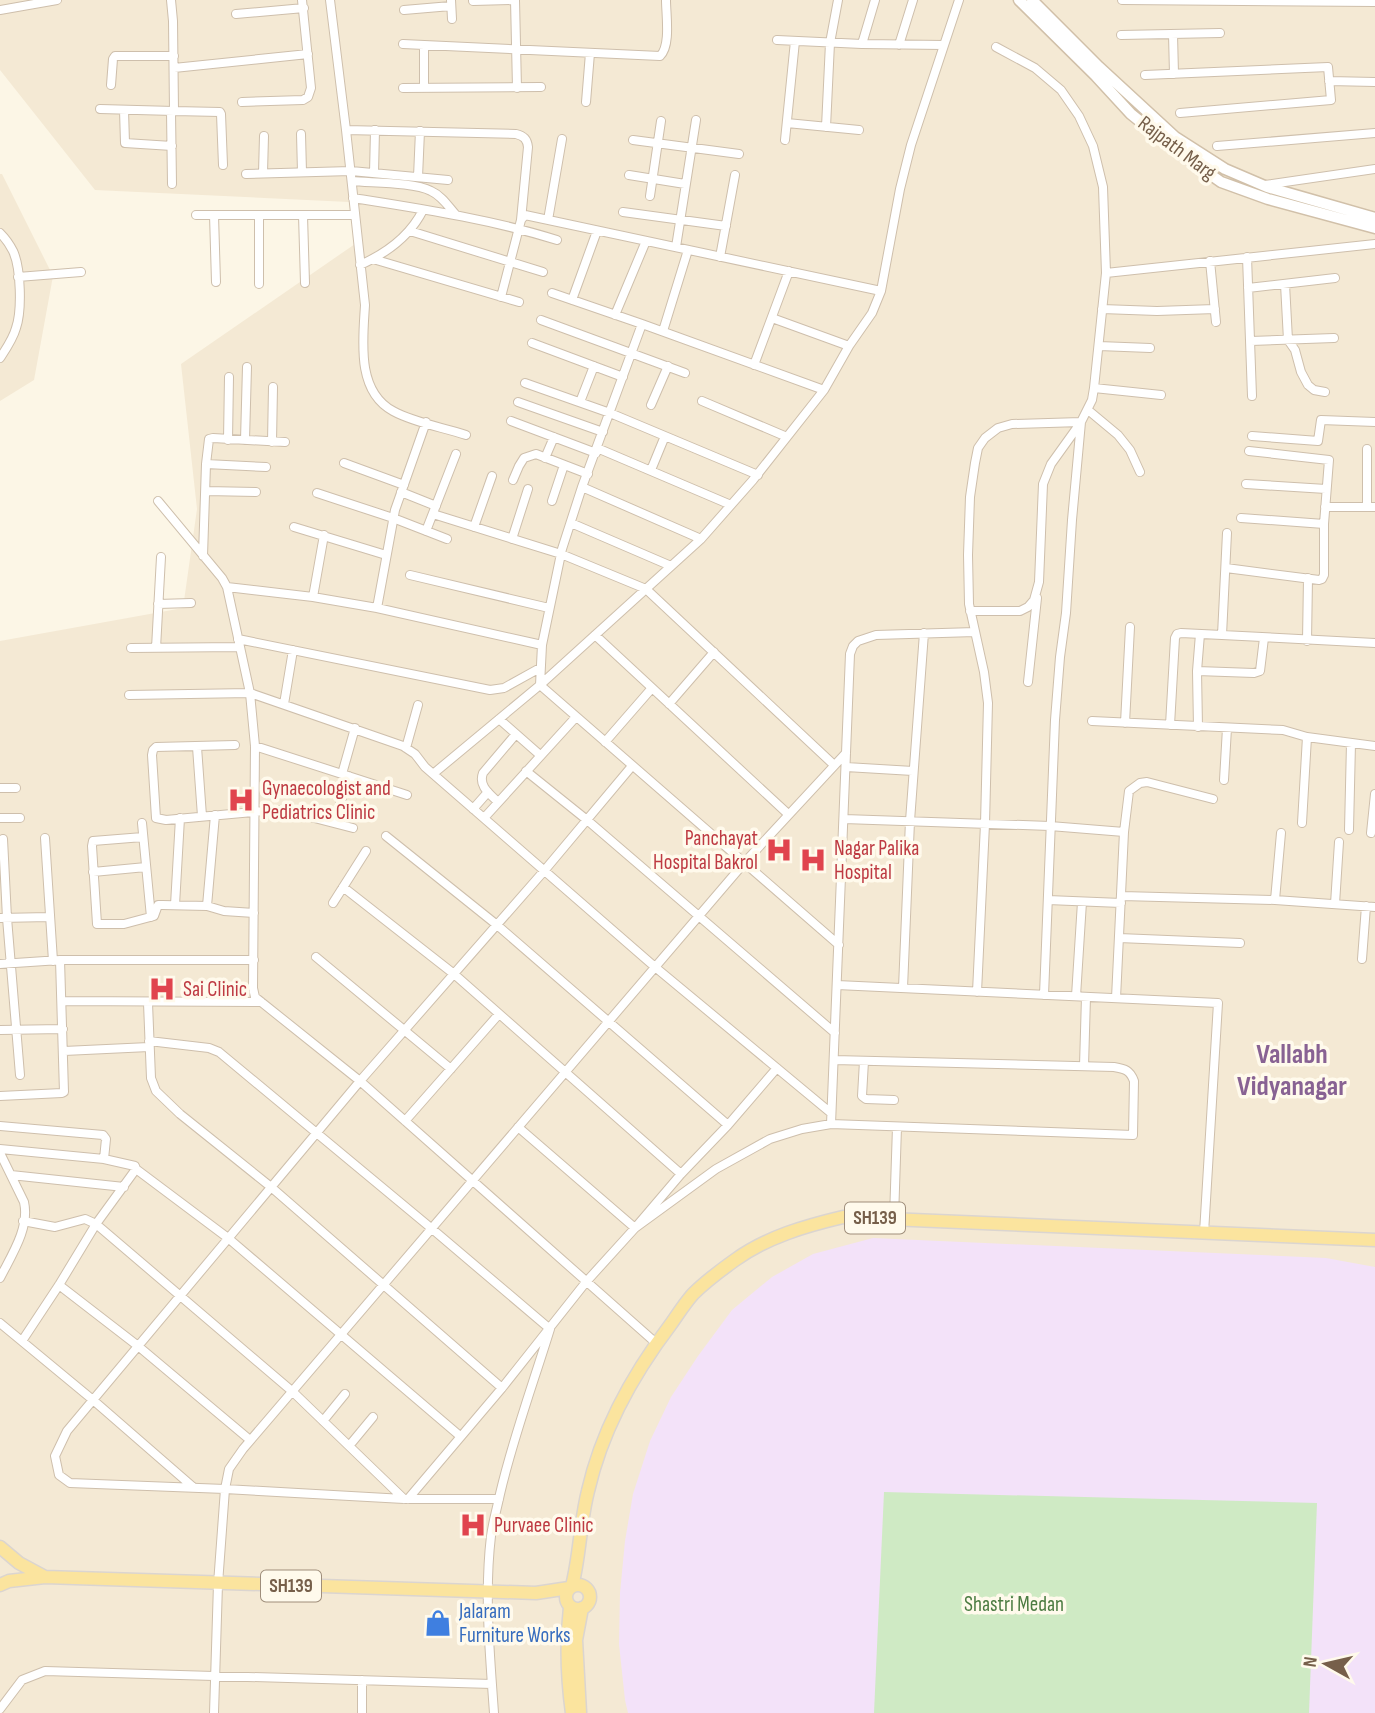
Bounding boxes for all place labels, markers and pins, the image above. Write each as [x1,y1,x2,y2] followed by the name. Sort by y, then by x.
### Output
[262,776,391,825] place label: Gynaecologist and Pediatrics Clinic
[226,785,256,815] hospital icon: Gynaecologist and Pediatrics Clinic
[653,826,758,875] place label: Panchayat Hospital Bakrol
[764,835,794,865] hospital icon: Panchayat Hospital Bakrol
[834,836,919,885] place label: Nagar Palika Hospital
[798,845,828,875] hospital icon: Nagar Palika Hospital
[147,974,177,1004] hospital icon: Sai Clinic
[183,977,247,1002] place label: Sai Clinic
[458,1510,488,1540] hospital icon: Purvaee Clinic
[494,1513,594,1538] place label: Purvaee Clinic
[458,1599,571,1648] place label: Jalaram Furniture Works
[423,1608,453,1638] shop icon: Jalaram Furniture Works

